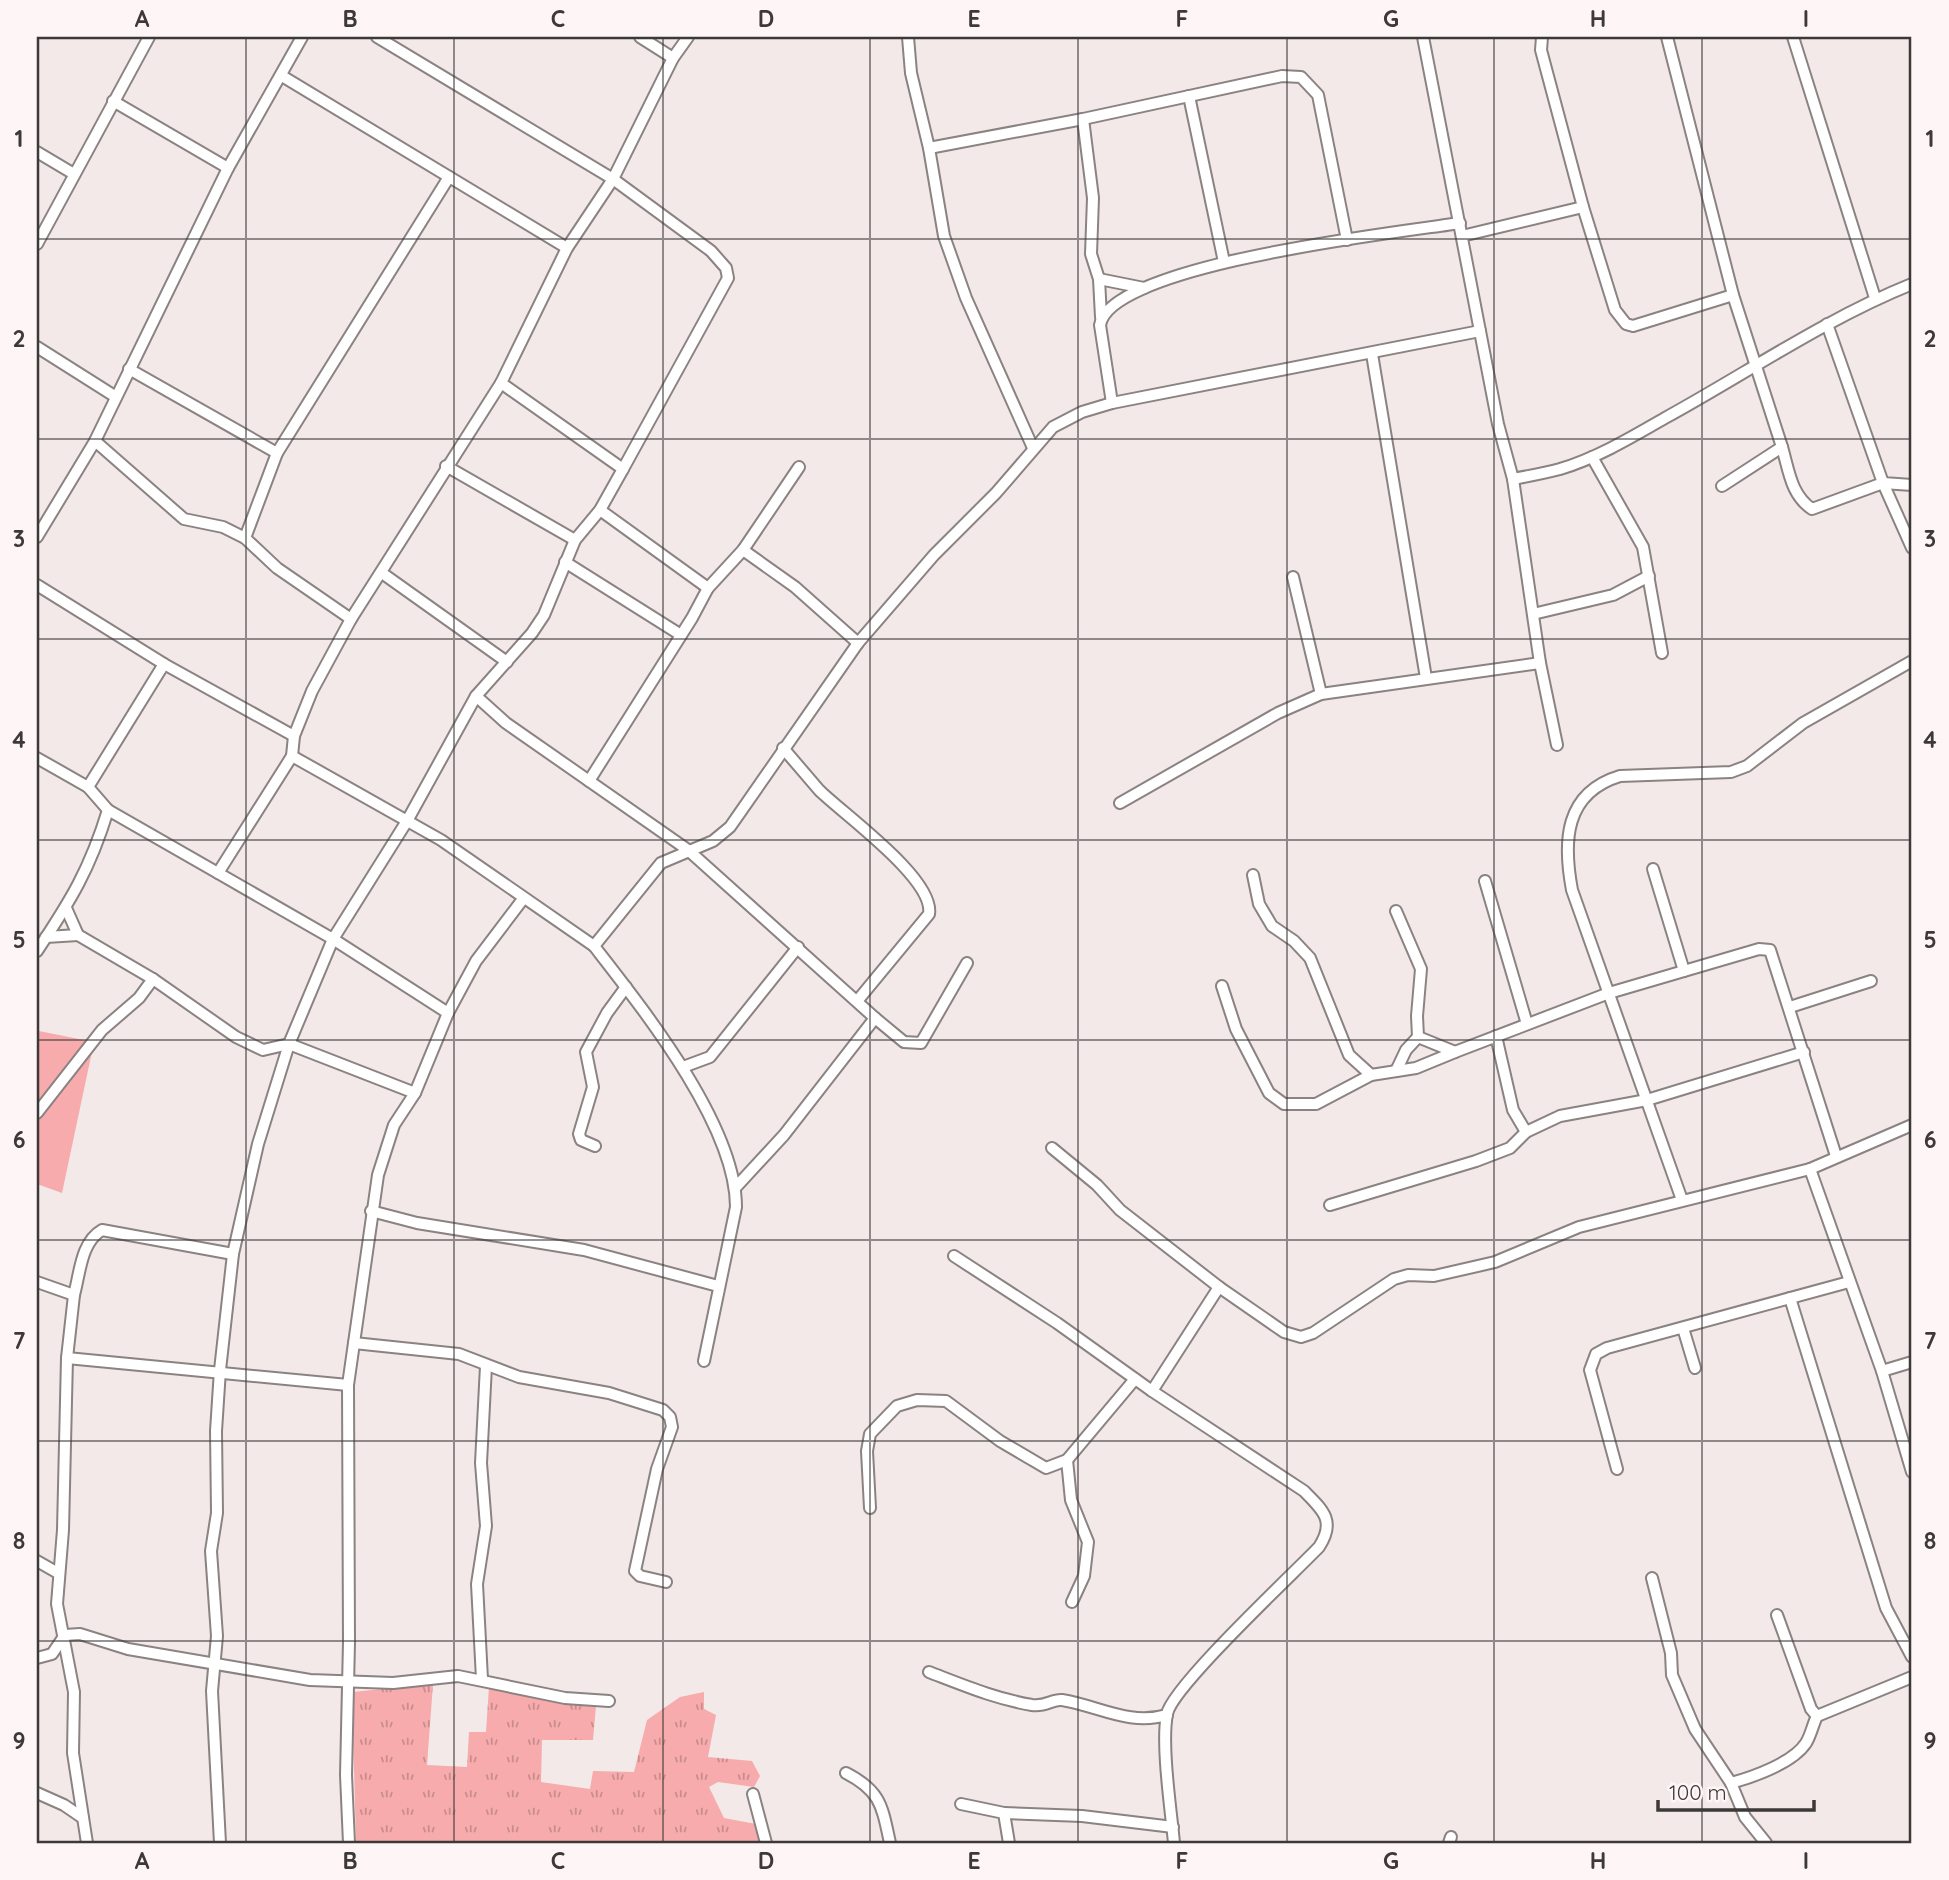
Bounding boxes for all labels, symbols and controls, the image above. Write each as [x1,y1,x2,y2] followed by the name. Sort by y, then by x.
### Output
[135,4,150,33] text: A
[342,4,358,33] text: B
[551,4,565,33] text: C
[758,4,774,33] text: D
[967,4,981,33] text: E
[1176,4,1188,33] text: F
[1383,4,1399,33] text: G
[1590,4,1606,33] text: H
[1803,4,1809,33] text: I
[15,124,23,153] text: 1
[1926,124,1934,153] text: 1
[12,324,26,353] text: 2
[1923,324,1937,353] text: 2
[13,524,25,553] text: 3
[1924,524,1936,553] text: 3
[12,725,26,754] text: 4
[1923,725,1937,754] text: 4
[12,925,26,954] text: 5
[1923,925,1937,954] text: 5
[13,1125,25,1154] text: 6
[1924,1125,1936,1154] text: 6
[13,1326,26,1355] text: 7
[1924,1326,1937,1355] text: 7
[13,1526,25,1555] text: 8
[1924,1526,1936,1555] text: 8
[12,1726,26,1755] text: 9
[1923,1726,1937,1755] text: 9
[1658,1768,1814,1812] scale bar
[1669,1779,1727,1805] text: 100 m
[135,1846,150,1875] text: A
[342,1846,358,1875] text: B
[551,1846,565,1875] text: C
[758,1846,774,1875] text: D
[967,1846,981,1875] text: E
[1176,1846,1188,1875] text: F
[1383,1846,1399,1875] text: G
[1590,1846,1606,1875] text: H
[1803,1846,1809,1875] text: I

